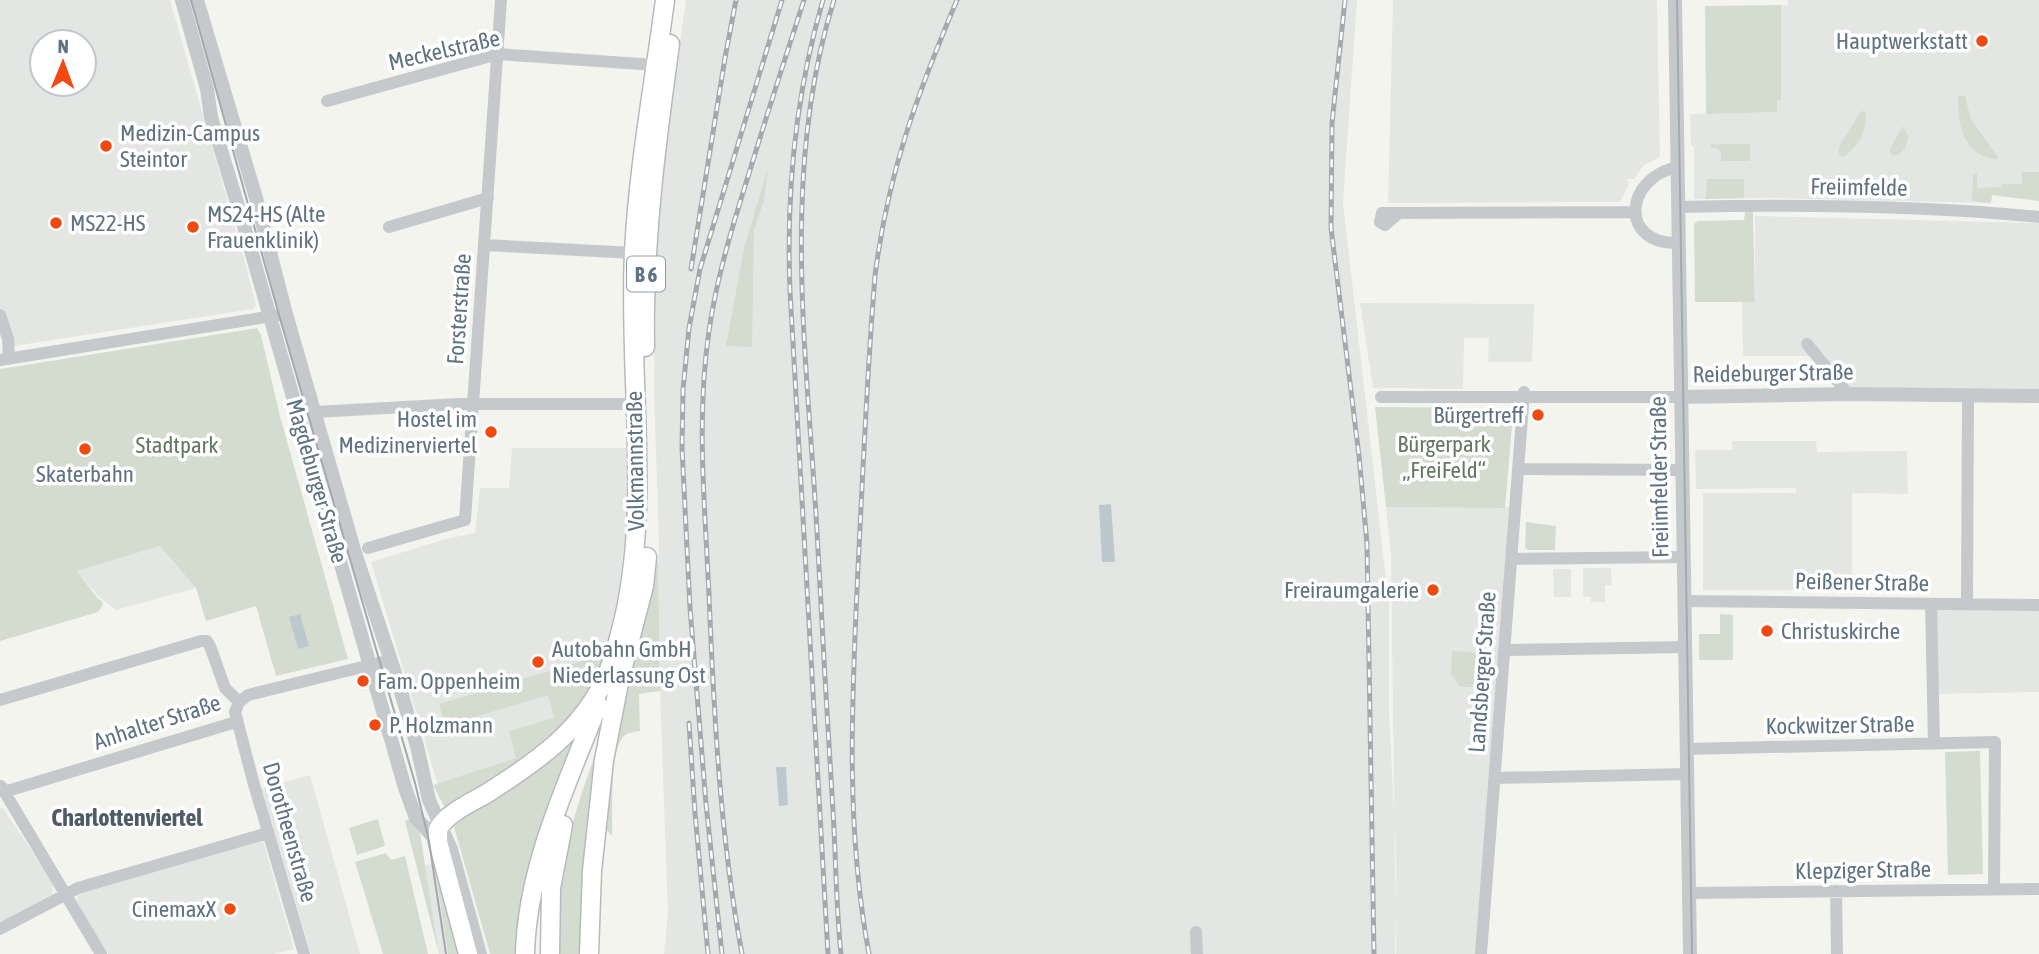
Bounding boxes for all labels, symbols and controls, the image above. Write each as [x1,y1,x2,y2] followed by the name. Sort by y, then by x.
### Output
[386,25,502,75] street label: Meckelstraße
[28,28,98,98] north arrow
[1836,28,1968,54] place label: Hauptwerkstatt
[1974,33,1990,49] marker: Hauptwerkstatt
[57,35,69,57] text: N
[120,120,260,172] place label: Medizin-Campus Steintor
[98,138,114,154] marker: Medizin-Campus Steintor
[1810,173,1908,201] street label: Freiimfelde
[207,201,325,253] place label: MS24-HS (Alte Frauenklinik)
[70,210,146,236] place label: MS22-HS
[48,215,64,231] marker: MS22-HS
[185,219,201,235] marker: MS24-HS (Alte Frauenklinik)
[442,253,476,365] street label: Forsterstraße
[627,256,665,292] road number: B 6
[1692,359,1854,387] street label: Reideburger Straße
[621,391,649,531] street label: Volkmannstraße
[281,396,353,566] street label: Magdeburger Straße
[1645,396,1673,558] street label: Freiimfelder Straße
[1433,402,1525,428] place label: Bürgertreff
[338,406,477,458] place label: Hostel im Medizinerviertel
[1530,407,1546,423] marker: Bürgertreff
[483,424,499,440] marker: Hostel im Medizinerviertel
[1397,431,1491,483] park label: Bürgerpark „FreiFeld“
[135,432,219,458] park label: Stadtpark
[77,441,93,457] marker: Skaterbahn
[36,461,134,487] place label: Skaterbahn
[1795,568,1929,596] street label: Peißener Straße
[1284,577,1419,603] place label: Freiraumgalerie
[1425,582,1441,598] marker: Freiraumgalerie
[1463,591,1501,753] street label: Landsberger Straße
[1781,618,1900,644] place label: Christuskirche
[1759,623,1775,639] marker: Christuskirche
[552,636,706,688] place label: Autobahn GmbH Niederlassung Ost
[530,654,546,670] marker: Autobahn GmbH Niederlassung Ost
[377,668,521,694] place label: Fam. Oppenheim
[355,673,371,689] marker: Fam. Oppenheim
[90,689,224,755] street label: Anhalter Straße
[1765,711,1915,739] street label: Kockwitzer Straße
[389,712,493,738] place label: P. Holzmann
[367,717,383,733] marker: P. Holzmann
[258,759,322,905] street label: Dorotheenstraße
[51,804,203,831] district label: Charlottenviertel
[1795,856,1931,884] street label: Klepziger Straße
[132,896,217,922] place label: CinemaxX
[222,901,238,917] marker: CinemaxX

